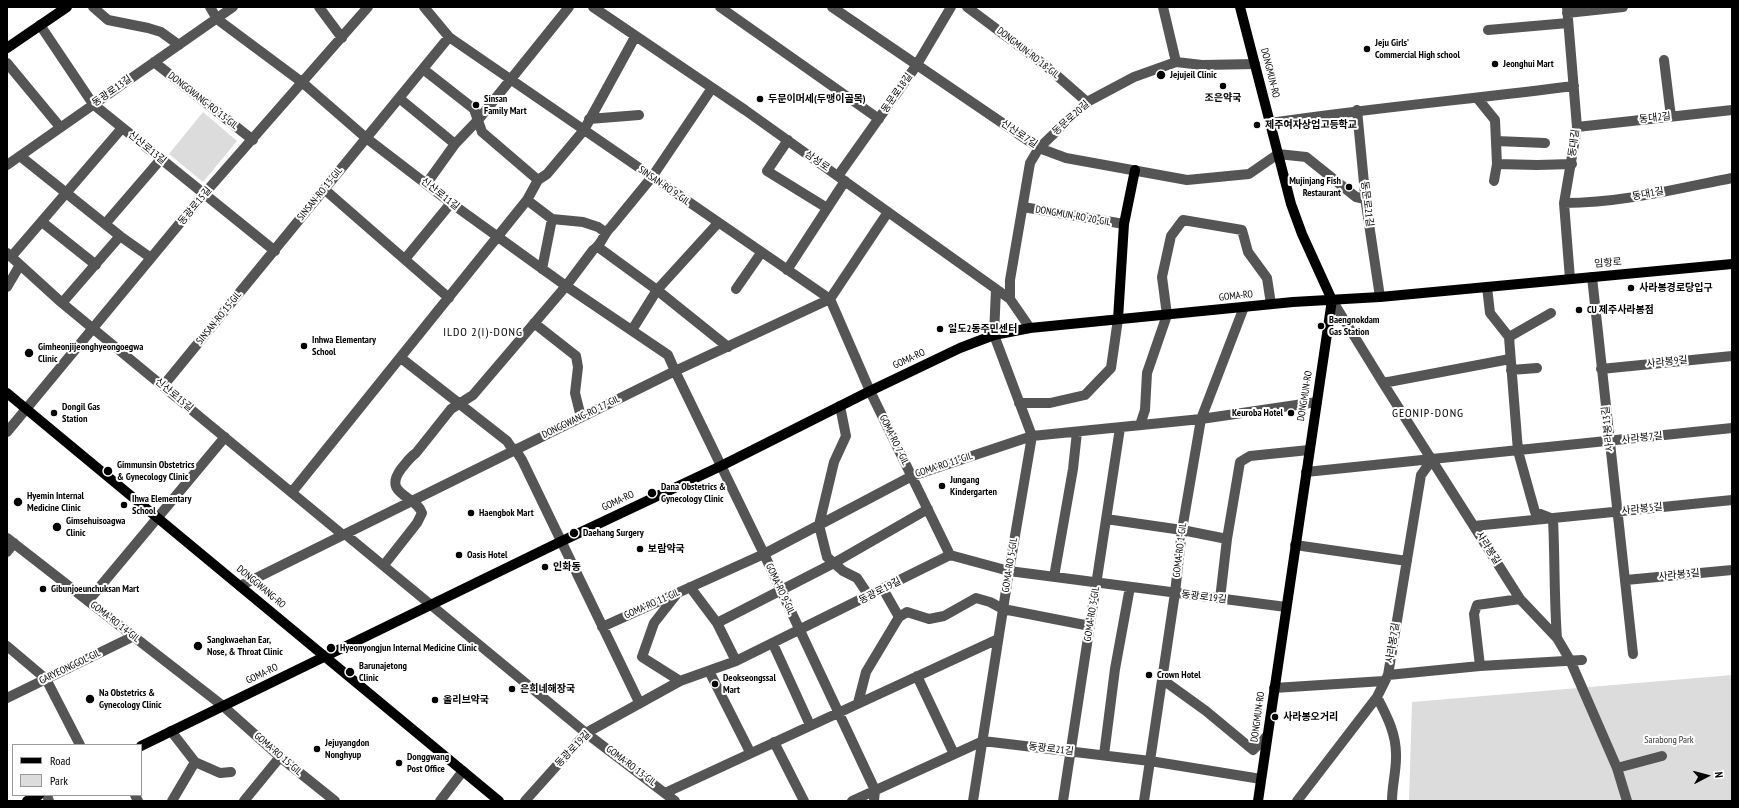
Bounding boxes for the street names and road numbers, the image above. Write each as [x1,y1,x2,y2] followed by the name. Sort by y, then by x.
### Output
[994,25,1062,81] street label: DONGMUN-RO 18-GIL
[1258,47,1282,99] street label: DONGMUN-RO
[165,70,241,132] street label: DONGGWANG-RO 13-GIL
[879,71,915,115] street label: 동문로18길
[90,73,134,109] street label: 동광로13길
[1050,98,1092,138] street label: 동문로20길
[1638,110,1672,126] street label: 동대2길
[999,117,1039,151] street label: 신산로7길
[1566,128,1582,158] street label: 동대길
[125,129,169,167] street label: 신산로13길
[802,148,832,174] street label: 삼성로
[636,164,692,208] street label: SINSAN-RO 9-GIL
[295,165,345,223] street label: SINSAN-RO 13-GIL
[418,175,462,213] street label: 신산로11길
[1358,181,1376,227] street label: 동문로21길
[176,185,214,227] street label: 동광로15길
[1631,185,1665,203] street label: 동대1길
[1034,203,1112,229] street label: DONGMUN-RO 20-GIL
[1594,256,1622,270] street label: 임항로
[1218,288,1254,304] street label: GOMA-RO
[194,289,244,347] street label: SINSAN-RO 15-GIL
[891,346,927,372] street label: GOMA-RO
[1646,354,1688,370] street label: 사라봉9길
[1295,370,1315,422] street label: DONGMUN-RO
[153,376,195,414] street label: 신산로15길
[540,393,622,441] street label: DONGGWANG-RO 17-GIL
[1600,406,1616,452] street label: 사라봉13길
[877,413,911,467] street label: GOMA-RO 7-GIL
[1621,430,1663,446] street label: 사라봉7길
[914,450,974,480] street label: GOMA-RO 11-GIL
[600,488,636,514] street label: GOMA-RO
[1621,501,1663,517] street label: 사라봉5길
[1171,522,1189,578] street label: GOMA-RO 1-GIL
[1473,529,1503,567] street label: 사라봉길
[1000,537,1020,593] street label: GOMA-RO 5-GIL
[763,562,797,616] street label: GOMA-RO 9-GIL
[234,563,288,611] street label: DONGGWANG-RO
[1658,567,1700,583] street label: 사라봉3길
[857,575,903,607] street label: 동광로19길
[622,586,682,622] street label: GOMA-RO 11-GIL
[1082,586,1102,642] street label: GOMA-RO 3-GIL
[1181,588,1227,606] street label: 동광로19길
[88,599,142,645] street label: GOMA-RO 14-GIL
[1384,622,1402,664] street label: 사라봉7길
[37,647,103,687] street label: GARYEONGGOL-GIL
[244,661,280,687] street label: GOMA-RO
[1249,691,1267,743] street label: DONGMUN-RO
[553,728,593,770] street label: 동광로19길
[252,730,304,778] street label: GOMA-RO 15-GIL
[1028,740,1074,758] street label: 동광로21길
[604,743,658,789] street label: GOMA-RO 13-GIL

